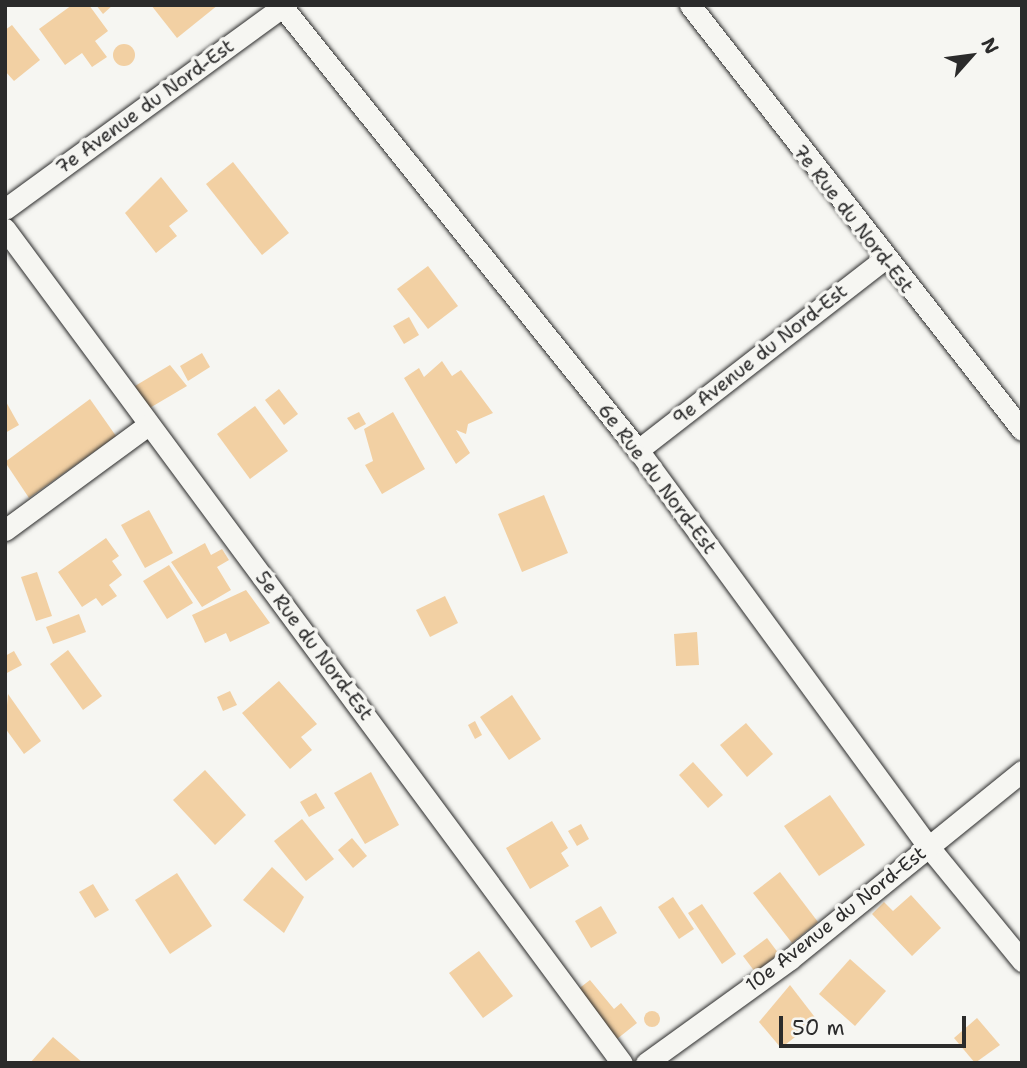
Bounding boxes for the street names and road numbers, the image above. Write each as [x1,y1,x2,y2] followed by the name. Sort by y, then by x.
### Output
[51,35,239,179] street label: 7e Avenue du Nord-Est
[788,140,918,298] street label: 7e Rue du Nord-Est
[668,280,852,430] street label: 9e Avenue du Nord-Est
[593,399,721,559] street label: 6e Rue du Nord-Est
[250,567,378,725] street label: 5e Rue du Nord-Est
[741,842,931,996] street label: 10e Avenue du Nord-Est

